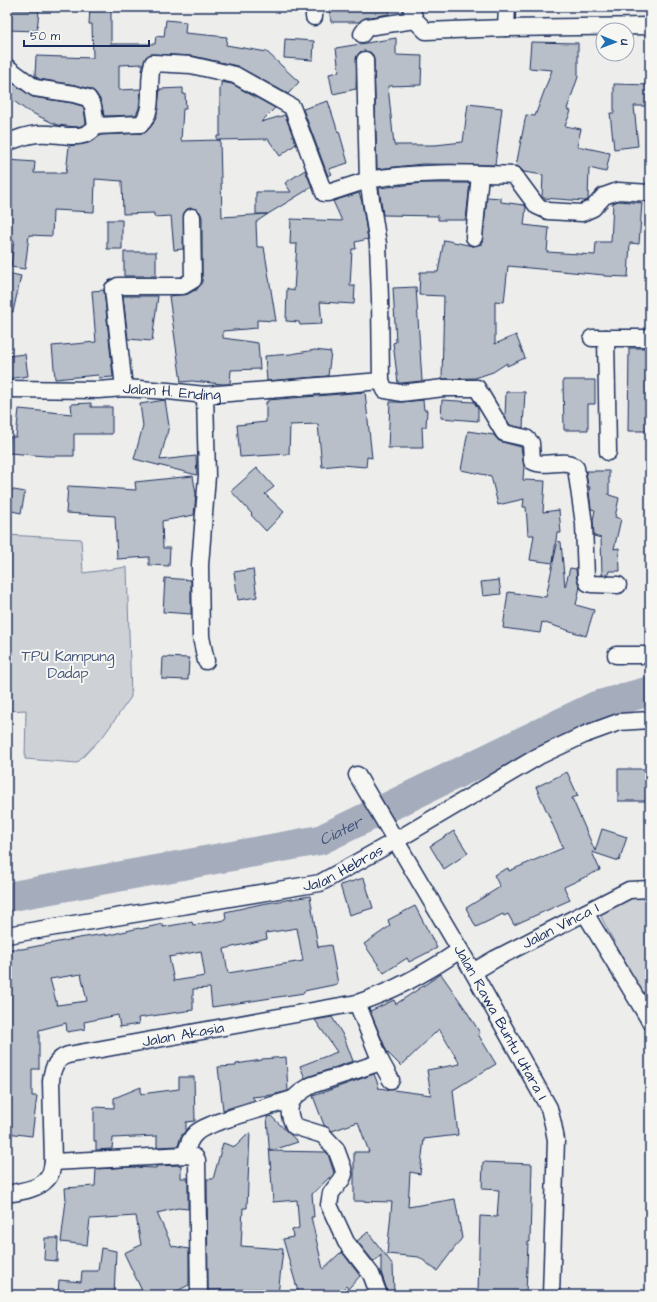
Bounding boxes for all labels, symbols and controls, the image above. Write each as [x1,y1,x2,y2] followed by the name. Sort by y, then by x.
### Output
[24,22,149,48] scale bar
[595,22,635,62] north arrow
[30,28,61,45] text: 50 m
[617,38,632,45] text: U
[122,378,222,406] street label: Jalan H. Ending
[22,646,115,684] park label: TPU Kampung Dadap
[316,810,368,851] water label: Ciater
[301,839,388,897] street label: Jalan Hebras
[518,897,603,954] street label: Jalan Vinca I
[448,941,552,1104] street label: Jalan Rawa Buntu Utara I
[140,1017,226,1052] street label: Jalan Akasia

